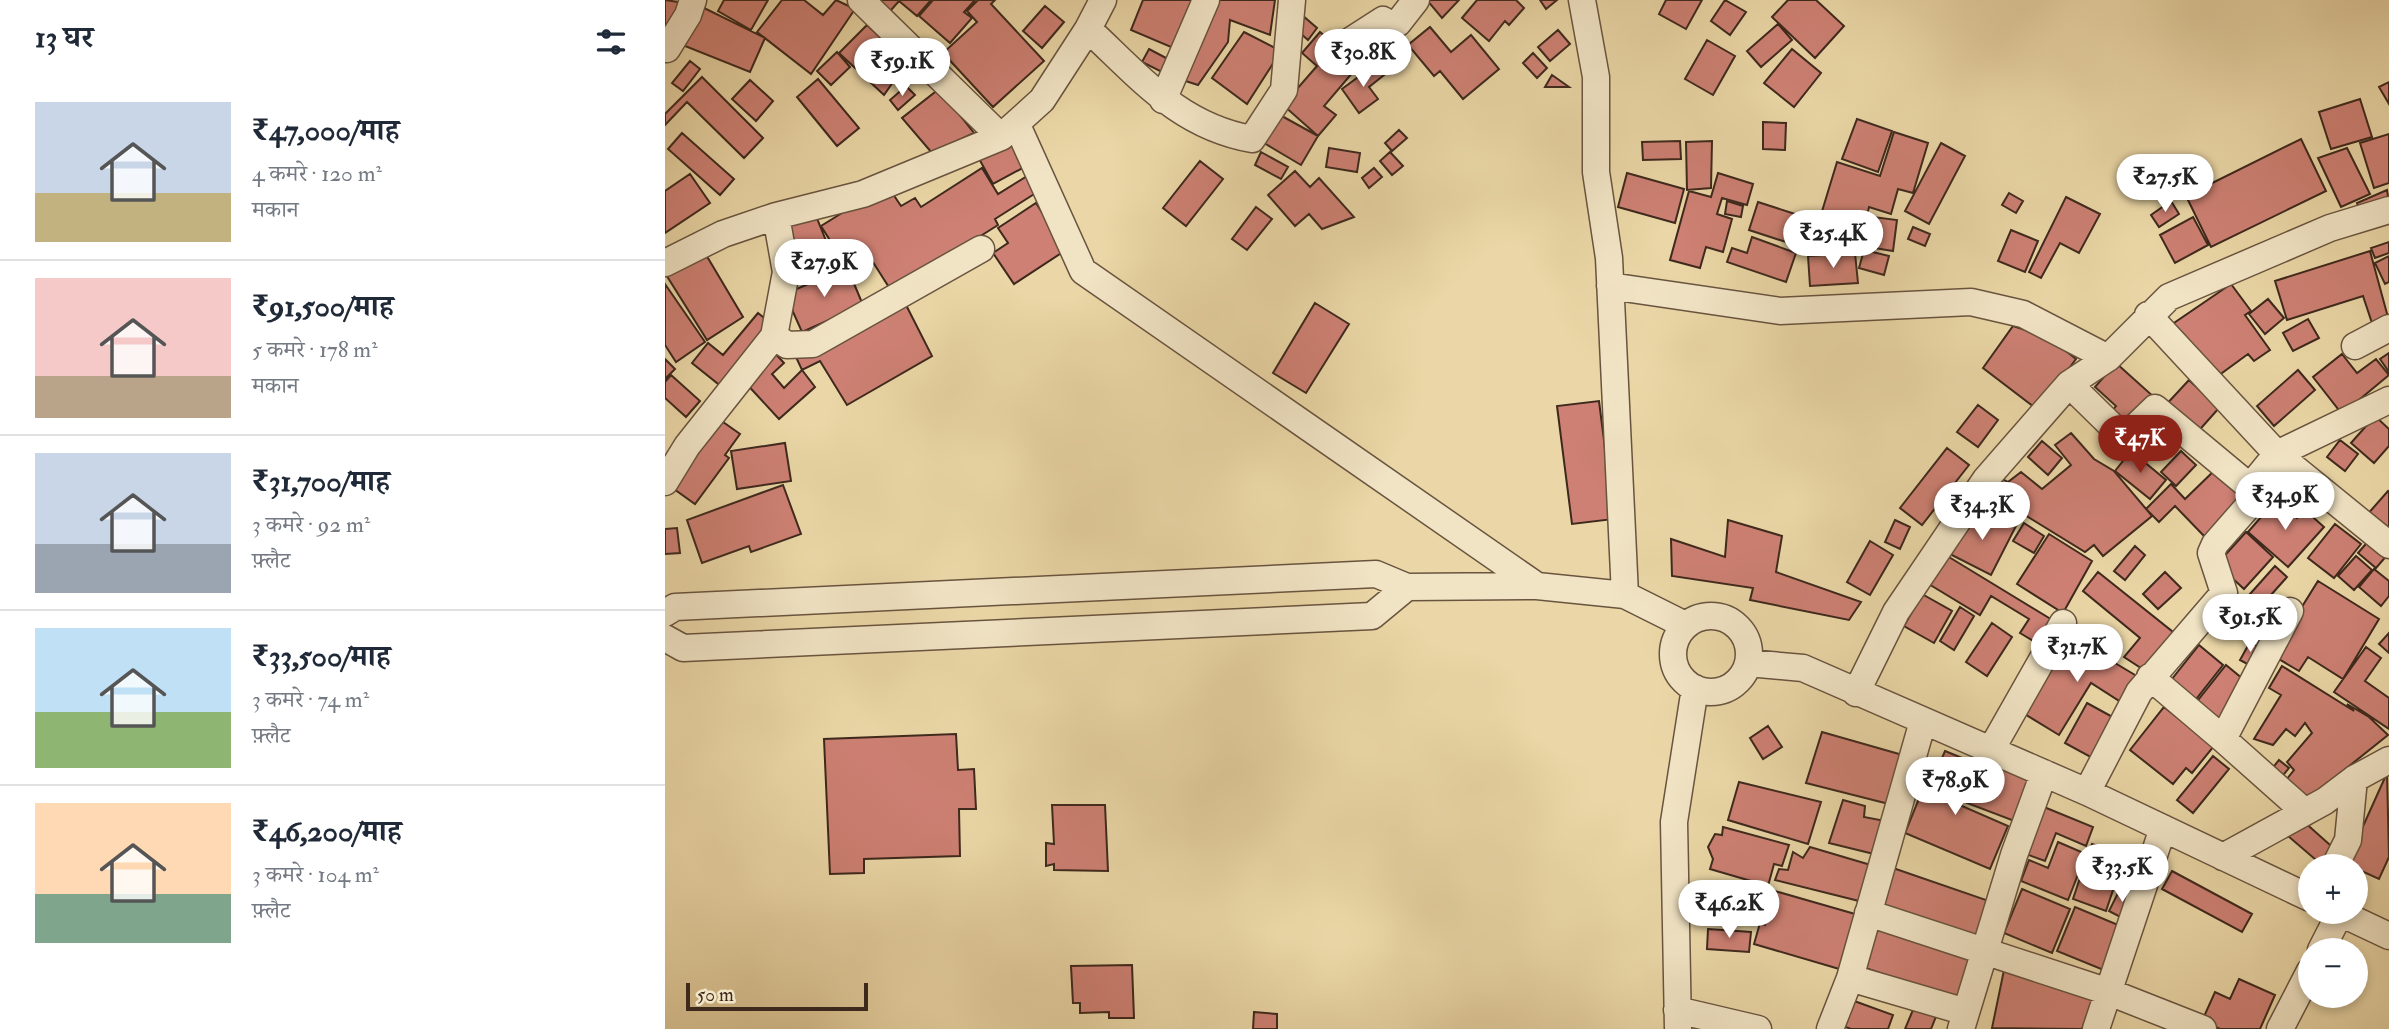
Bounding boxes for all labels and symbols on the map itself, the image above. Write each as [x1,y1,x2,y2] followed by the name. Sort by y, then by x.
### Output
[1306,29,1420,89] pin: ₹30.8K
[845,38,959,98] pin: ₹59.1K
[2108,154,2222,214] pin: ₹27.5K
[1776,210,1890,270] pin: ₹25.4K
[767,240,881,299] pin: ₹27.9K
[2099,416,2181,475] pin: ₹47K
[2228,472,2342,532] pin: ₹34.9K
[1925,482,2039,542] pin: ₹34.3K
[2193,594,2307,654] pin: ₹91.5K
[2020,624,2134,684] pin: ₹31.7K
[1898,758,2012,817] pin: ₹78.9K
[2065,844,2179,904] pin: ₹33.5K
[1672,880,1786,940] pin: ₹46.2K
[686,980,868,1012] scale bar

